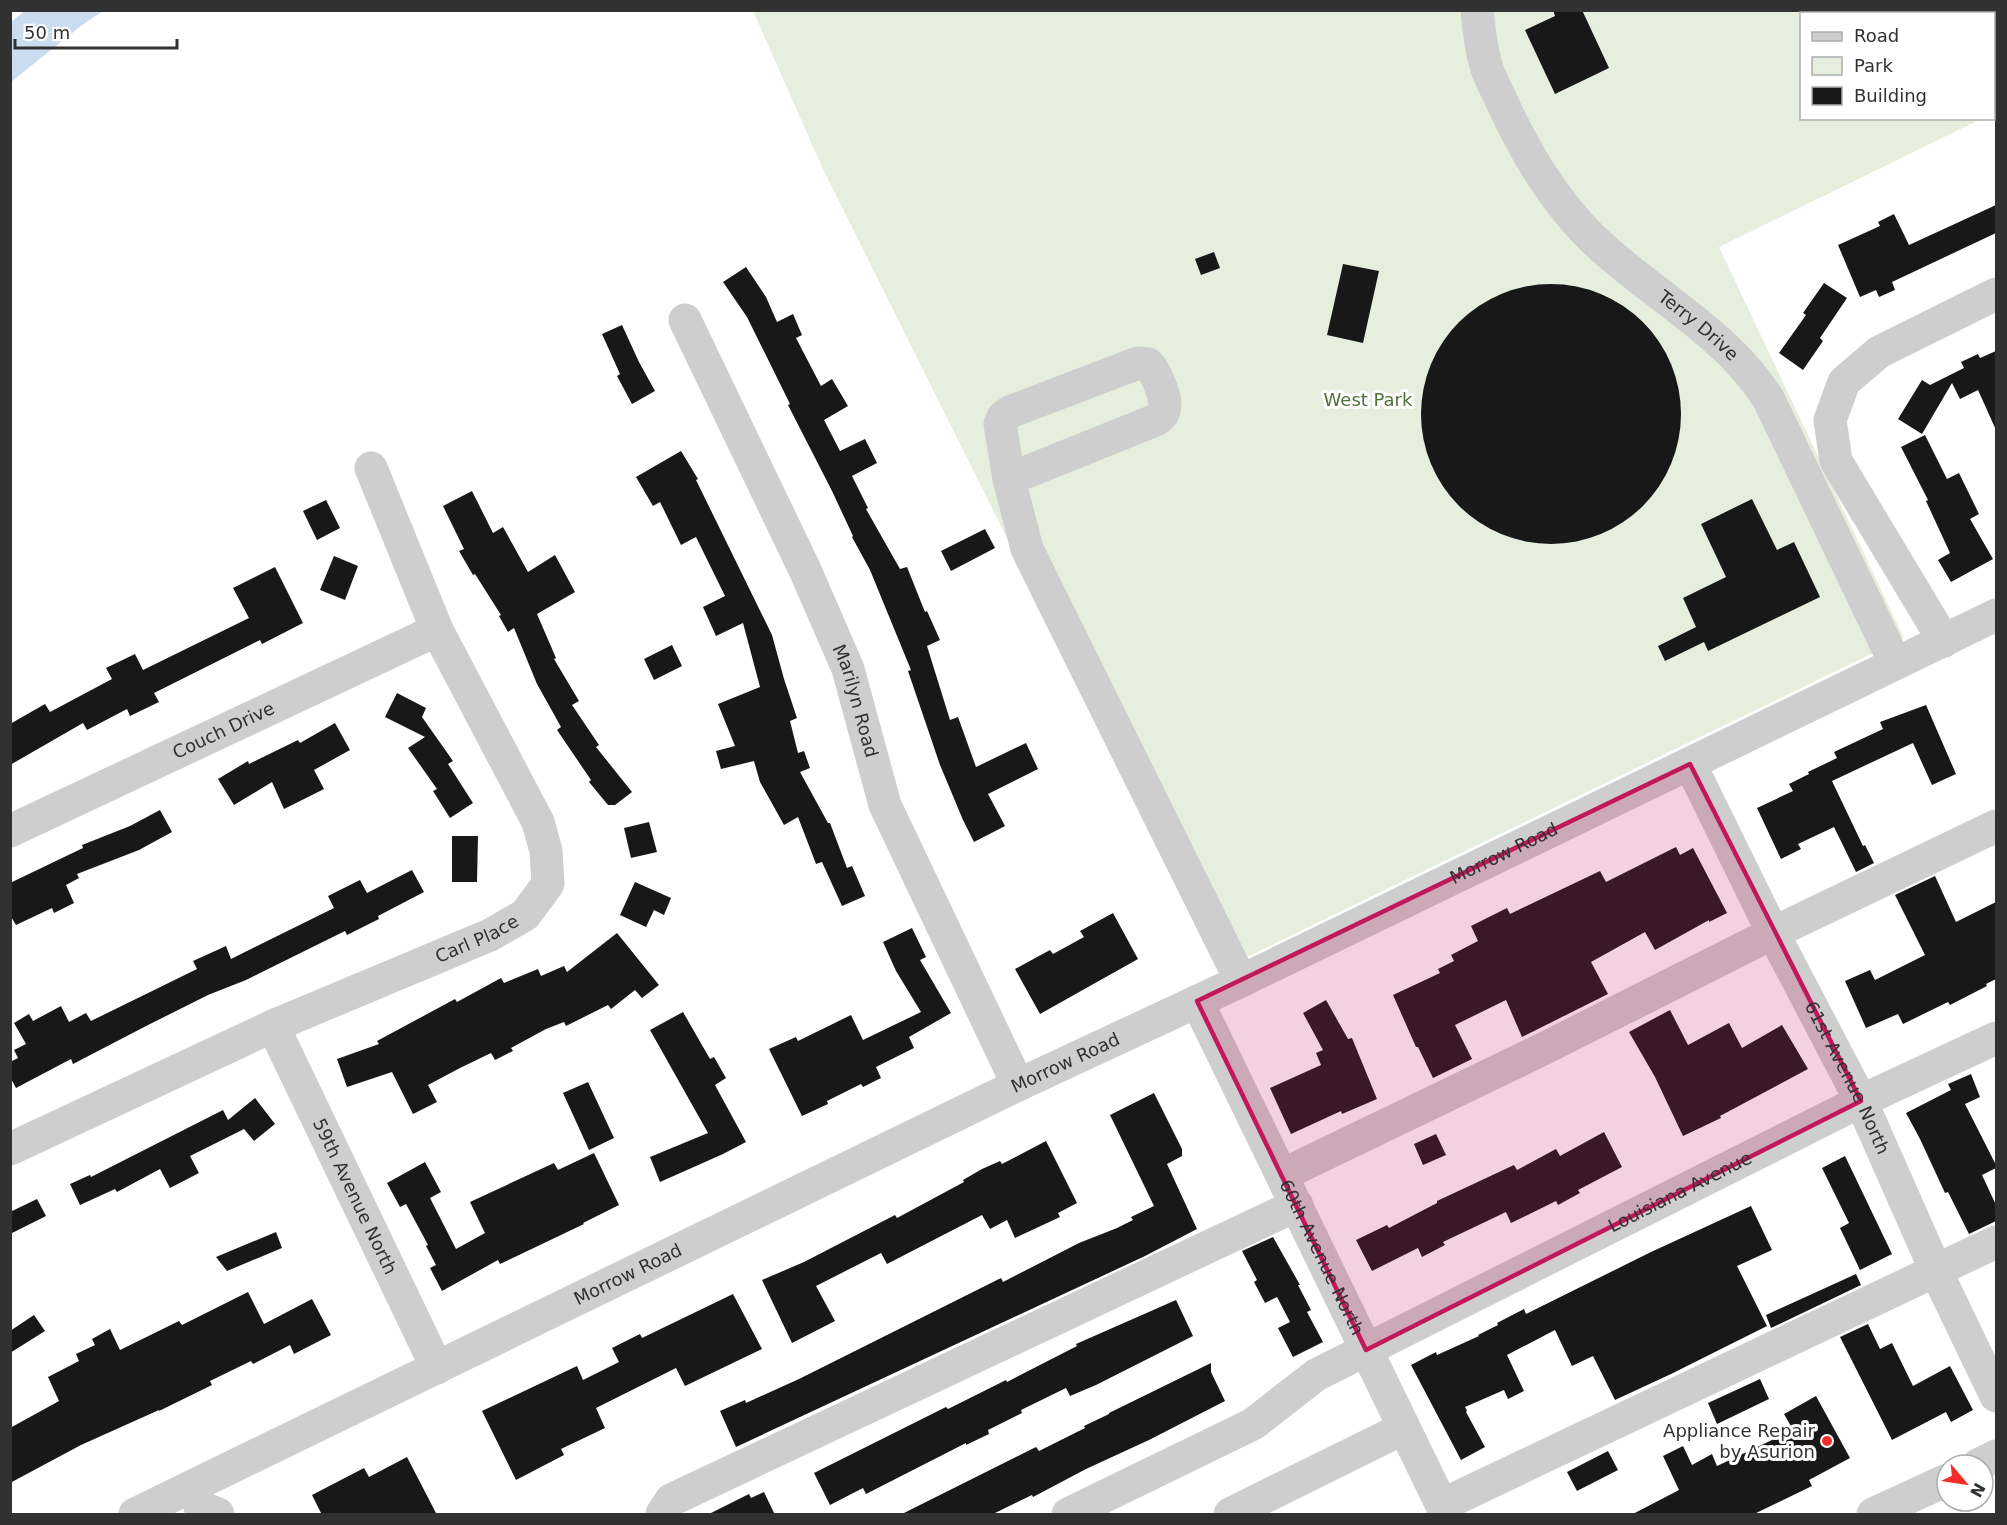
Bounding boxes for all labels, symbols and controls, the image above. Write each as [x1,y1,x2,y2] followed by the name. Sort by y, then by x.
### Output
[15,12,177,50] scale bar
[1800,12,1995,120] legend
[24,22,70,43] text: 50 m
[1854,25,1899,46] text: Road
[1854,55,1893,76] text: Park
[1854,85,1927,106] text: Building
[1654,285,1743,365] street label: Terry Drive
[1324,389,1413,410] park label: West Park
[829,641,883,760] street label: Marilyn Road
[169,697,278,763] street label: Couch Drive
[1446,818,1561,888] street label: Morrow Road
[432,910,522,967] street label: Carl Place
[1801,998,1894,1157] street label: 61st Avenue North
[1008,1028,1123,1097] street label: Morrow Road
[309,1115,401,1277] street label: 59th Avenue North
[1605,1147,1755,1236] street label: Louisiana Avenue
[1275,1176,1368,1338] street label: 60th Avenue North
[570,1239,685,1309] street label: Morrow Road
[1663,1420,1816,1462] place label: Appliance Repair by Asurion
[1820,1434,1834,1448] marker: Appliance Repair by Asurion
[1935,1453,1995,1513] north arrow
[1966,1480,1989,1500] text: N

